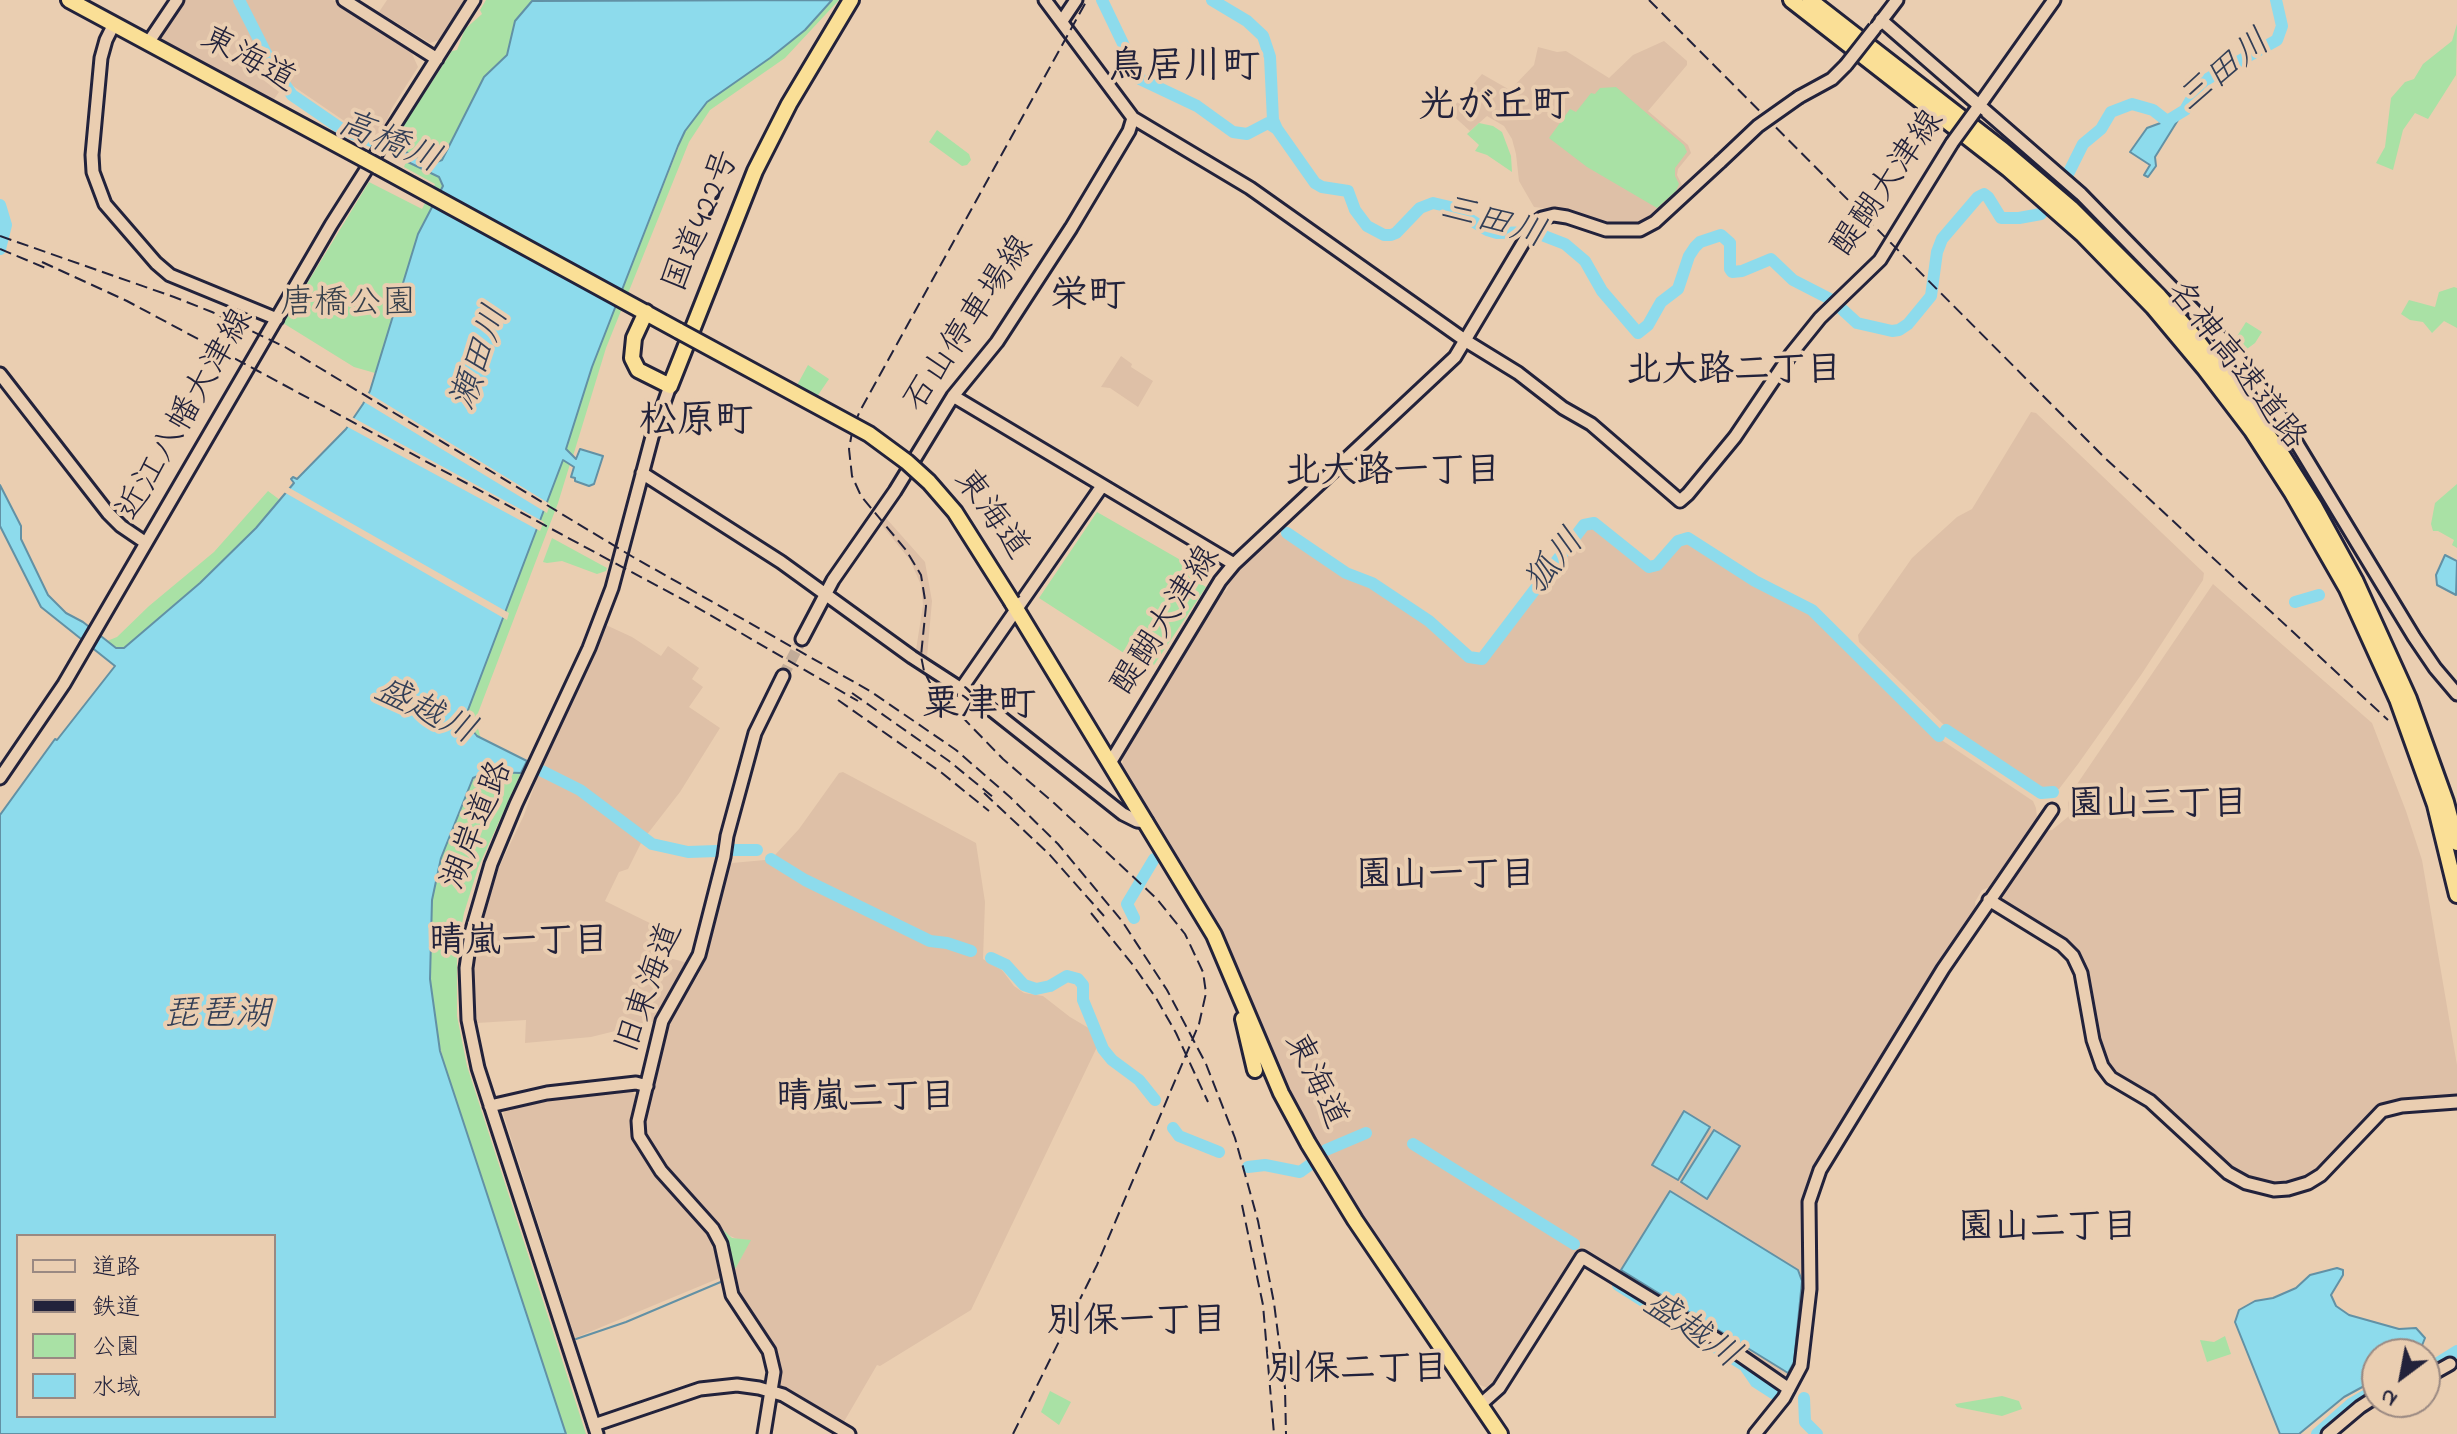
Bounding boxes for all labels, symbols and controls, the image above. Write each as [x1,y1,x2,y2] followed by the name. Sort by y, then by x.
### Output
[192,20,302,104] street label: 東海道
[2170,23,2282,125] water label: 三田川
[1108,48,1260,94] district label: 鳥居川町
[1418,87,1570,133] district label: 光が丘町
[330,104,446,186] water label: 高橋川
[1825,104,1955,266] street label: 醍醐大津線
[657,145,751,299] street label: 国道422号
[1434,189,1550,261] water label: 三田川
[897,229,1045,421] street label: 石山停車場線
[2155,274,2313,460] street label: 名神高速道路
[1050,277,1126,323] district label: 栄町
[280,286,416,326] park label: 唐橋公園
[444,301,522,417] water label: 瀬田川
[111,303,265,529] street label: 近江八幡大津線
[1626,352,1842,396] district label: 北大路二丁目
[639,402,753,448] district label: 松原町
[1285,453,1501,497] district label: 北大路一丁目
[943,463,1035,569] street label: 東海道
[1517,523,1597,605] water label: 狐川
[1105,540,1231,704] street label: 醍醐大津線
[366,671,482,757] water label: 盛越川
[922,686,1036,732] district label: 粟津町
[436,755,524,897] street label: 湖岸道路
[2068,786,2248,830] district label: 園山三丁目
[1356,857,1536,901] district label: 園山一丁目
[610,918,694,1060] street label: 旧東海道
[429,923,609,967] district label: 晴嵐一丁目
[163,996,271,1040] water label: 琵琶湖
[1272,1027,1354,1137] street label: 東海道
[776,1079,956,1123] district label: 晴嵐二丁目
[1958,1209,2138,1253] district label: 園山二丁目
[16,1234,276,1418] legend
[92,1251,140,1286] text: 道路
[1633,1285,1747,1381] water label: 盛越川
[92,1291,140,1326] text: 鉄道
[1047,1303,1227,1347] district label: 別保一丁目
[92,1331,140,1366] text: 公園
[2361,1338,2441,1418] north arrow
[1268,1351,1448,1395] district label: 別保二丁目
[92,1371,140,1406] text: 水域
[2375,1379,2404,1414] text: N

